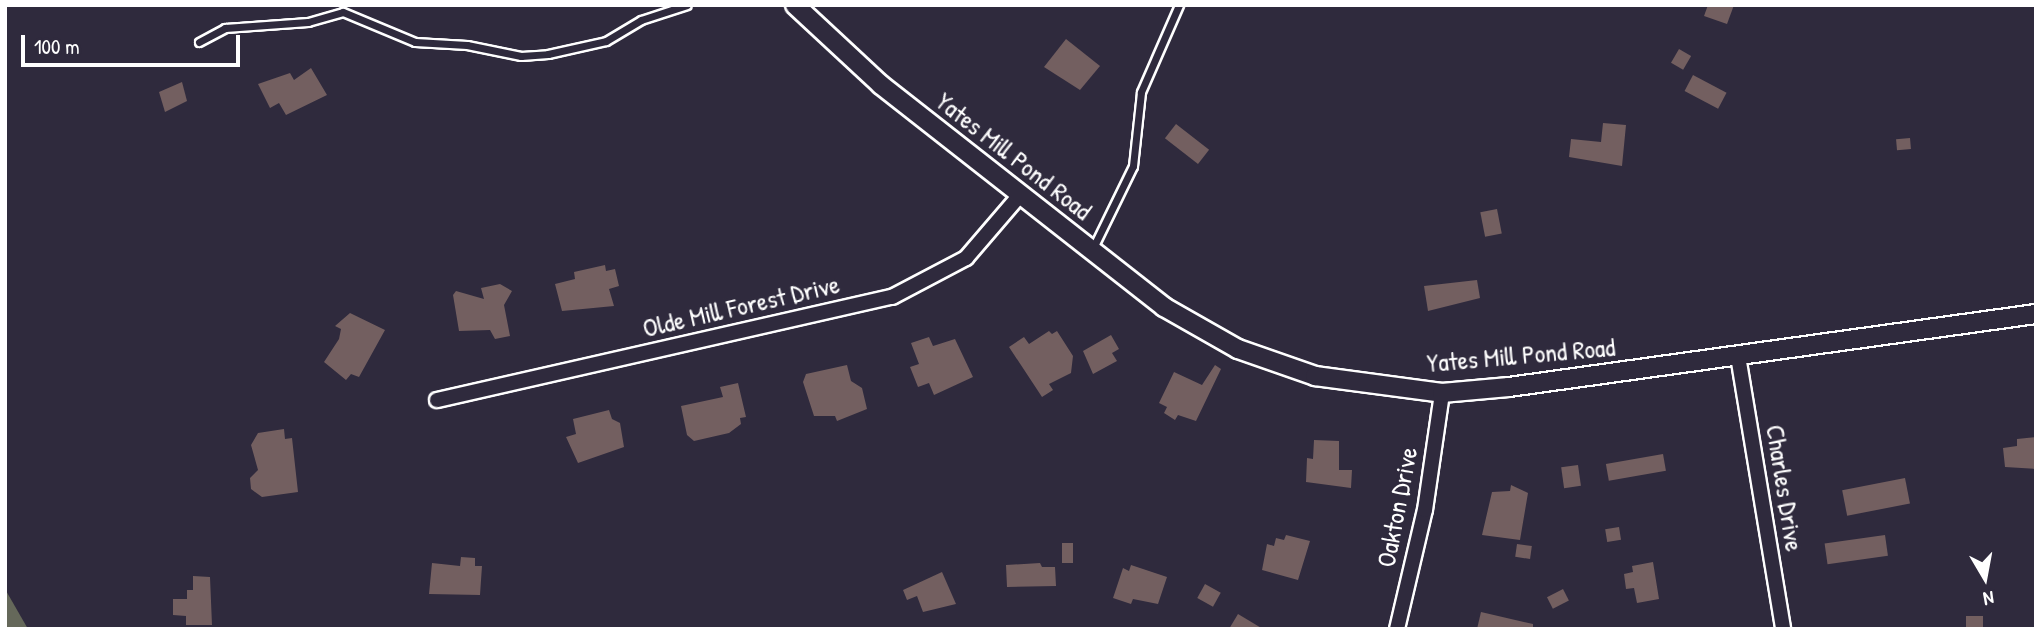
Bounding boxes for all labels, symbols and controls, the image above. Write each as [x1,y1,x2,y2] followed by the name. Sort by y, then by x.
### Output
[24,21,243,65] scale bar
[34,32,80,61] text: 100 m
[930,86,1098,226] street label: Yates Mill Pond Road
[640,268,842,344] street label: Olde Mill Forest Drive
[1426,331,1616,379] street label: Yates Mill Pond Road
[1760,423,1810,553] street label: Charles Drive
[1370,444,1424,570] street label: Oakton Drive
[1950,543,2020,613] north arrow
[1981,585,1996,612] text: N

